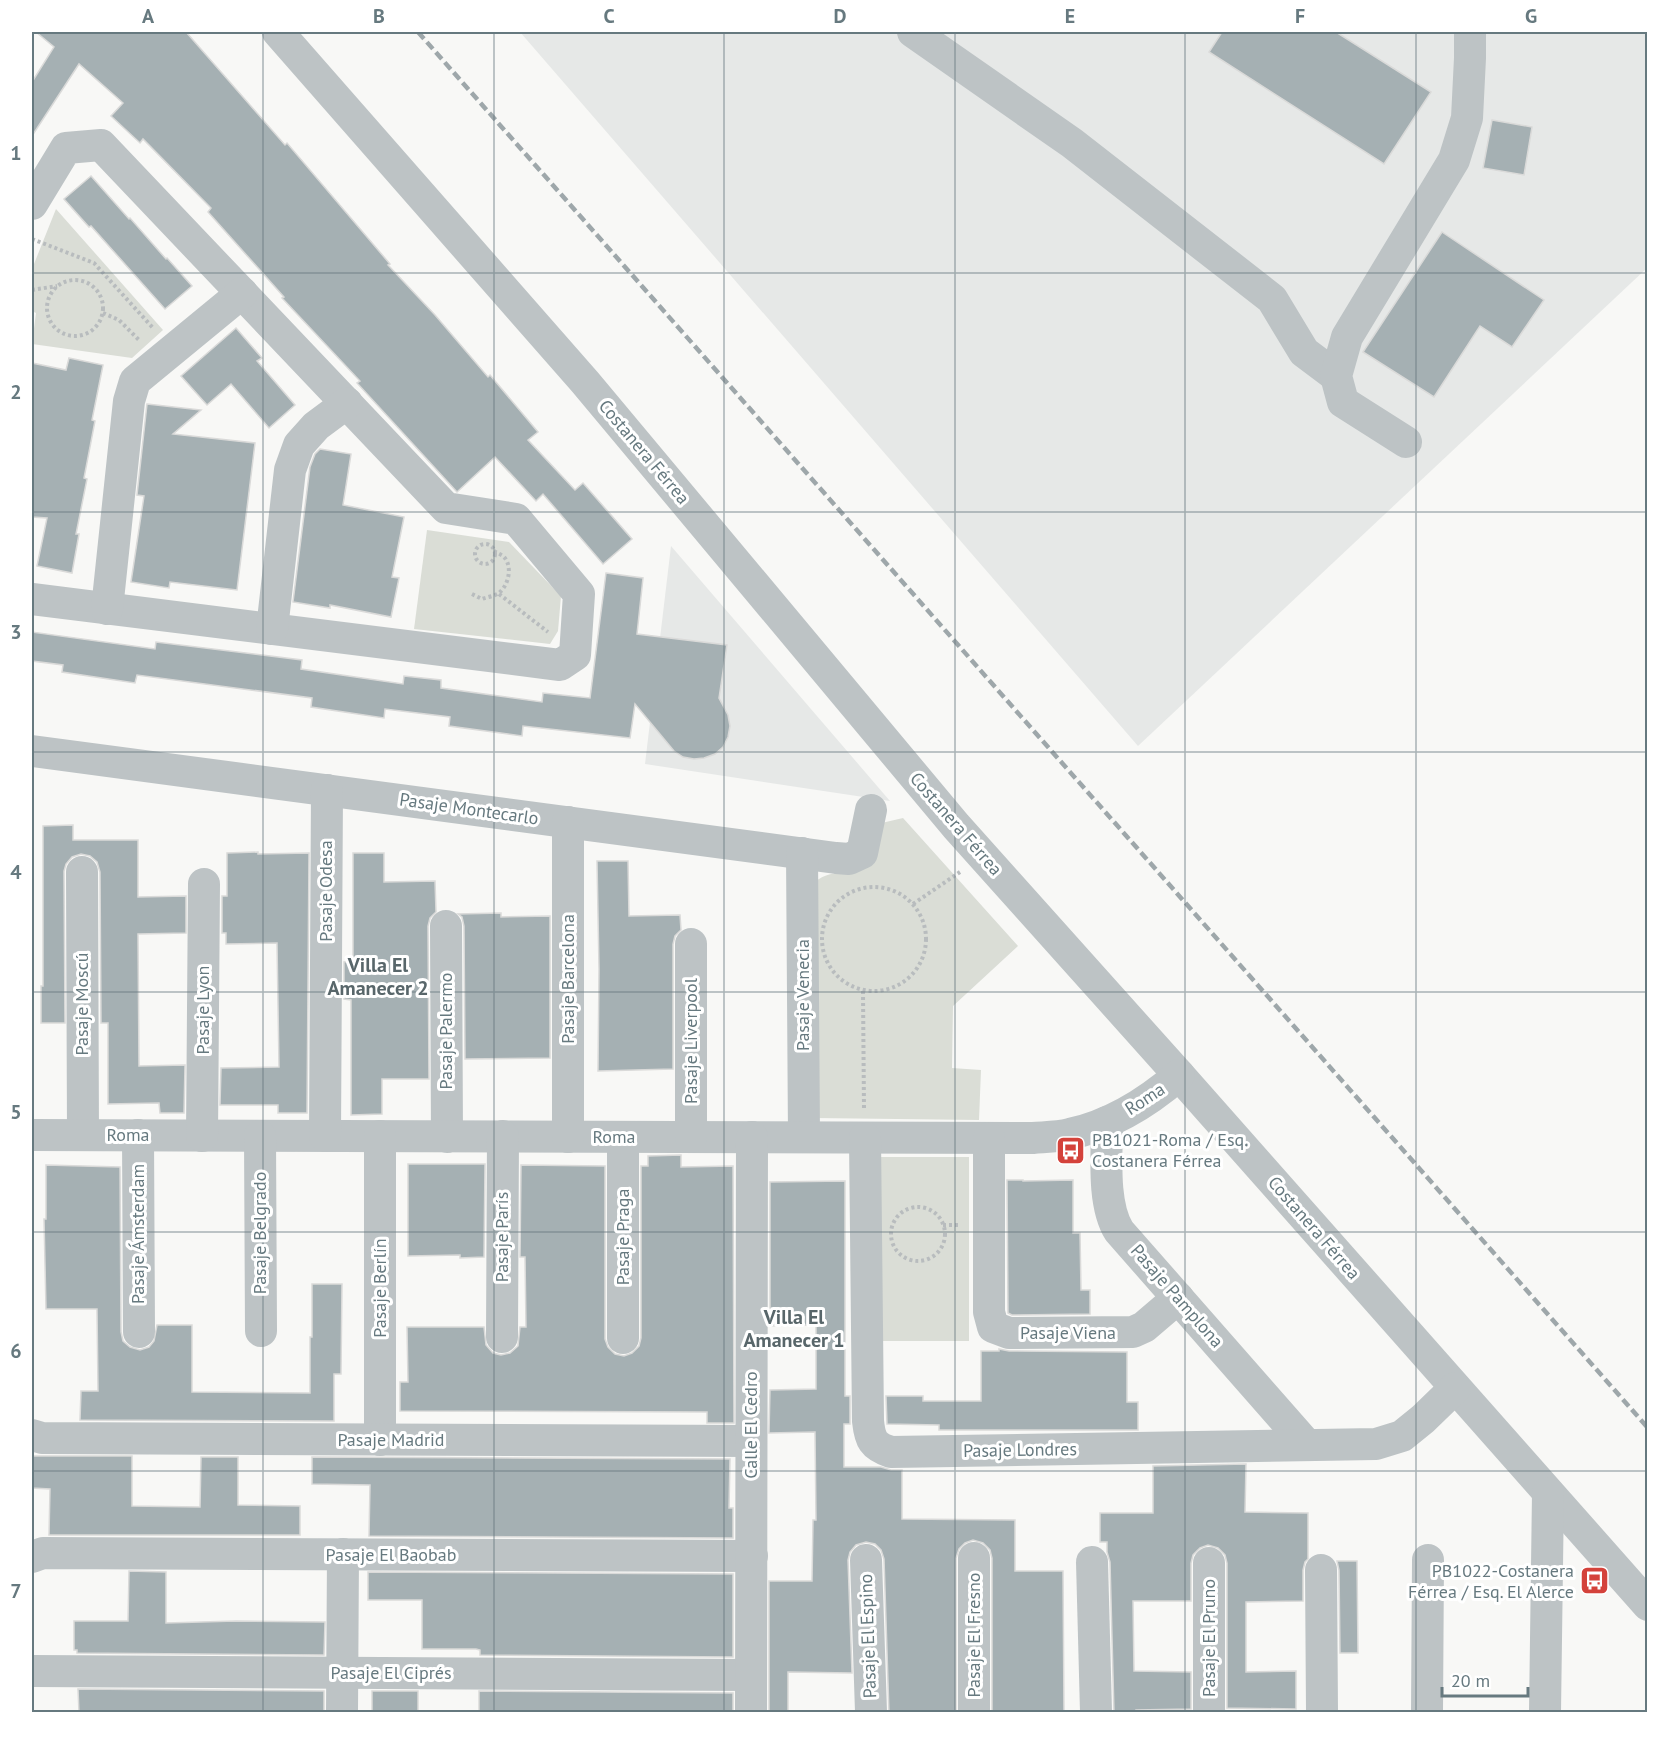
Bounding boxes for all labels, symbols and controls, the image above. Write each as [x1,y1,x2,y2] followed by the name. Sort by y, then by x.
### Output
[142,3,155,29] text: A
[373,3,385,29] text: B
[603,3,615,29] text: C
[834,3,847,29] text: D
[1065,3,1075,29] text: E
[1295,3,1305,29] text: F
[1525,3,1537,29] text: G
[10,140,22,166] text: 1
[10,379,22,405] text: 2
[594,395,695,509] street label: Costanera Férrea
[10,619,22,645] text: 3
[905,767,1008,880] street label: Costanera Férrea
[398,787,540,830] street label: Pasaje Montecarlo
[314,840,337,942] street label: Pasaje Odesa
[10,859,22,885] text: 4
[556,914,579,1044] street label: Pasaje Barcelona
[791,939,814,1051] street label: Pasaje Venecia
[328,952,428,1001] district label: Villa El Amanecer 2
[70,953,93,1055] street label: Pasaje Moscú
[191,966,214,1054] street label: Pasaje Lyon
[434,973,457,1089] street label: Pasaje Palermo
[679,977,702,1104] street label: Pasaje Liverpool
[1120,1077,1169,1120] street label: Roma
[10,1099,22,1125] text: 5
[106,1123,150,1146] street label: Roma
[592,1125,636,1148] street label: Roma
[1092,1128,1248,1172] place label: PB1021-Roma / Esq. Costanera Férrea
[1055,1134,1087,1166] bus stop icon: PB1021-Roma / Esq. Costanera Férrea
[126,1164,149,1304] street label: Pasaje Ámsterdam
[1263,1171,1366,1284] street label: Costanera Férrea
[248,1172,271,1294] street label: Pasaje Belgrado
[611,1189,634,1285] street label: Pasaje Praga
[490,1192,513,1282] street label: Pasaje París
[368,1238,391,1338] street label: Pasaje Berlín
[1126,1239,1229,1352] street label: Pasaje Pamplona
[744,1304,844,1353] district label: Villa El Amanecer 1
[1020,1321,1116,1344] street label: Pasaje Viena
[10,1338,22,1364] text: 6
[739,1371,762,1479] street label: Calle El Cedro
[337,1428,445,1451] street label: Pasaje Madrid
[963,1437,1077,1462] street label: Pasaje Londres
[326,1543,456,1566] street label: Pasaje El Baobab
[1408,1559,1574,1603] place label: PB1022-Costanera Férrea / Esq. El Alerce
[1579,1565,1611,1597] bus stop icon: PB1022-Costanera Férrea / Esq. El Alerce
[854,1573,881,1699] street label: Pasaje El Espino
[962,1573,985,1697] street label: Pasaje El Fresno
[10,1578,22,1604] text: 7
[1197,1579,1220,1697] street label: Pasaje El Pruno
[1442,1660,1528,1698] scale bar
[330,1661,452,1684] street label: Pasaje El Ciprés
[1451,1669,1490,1692] text: 20 m

